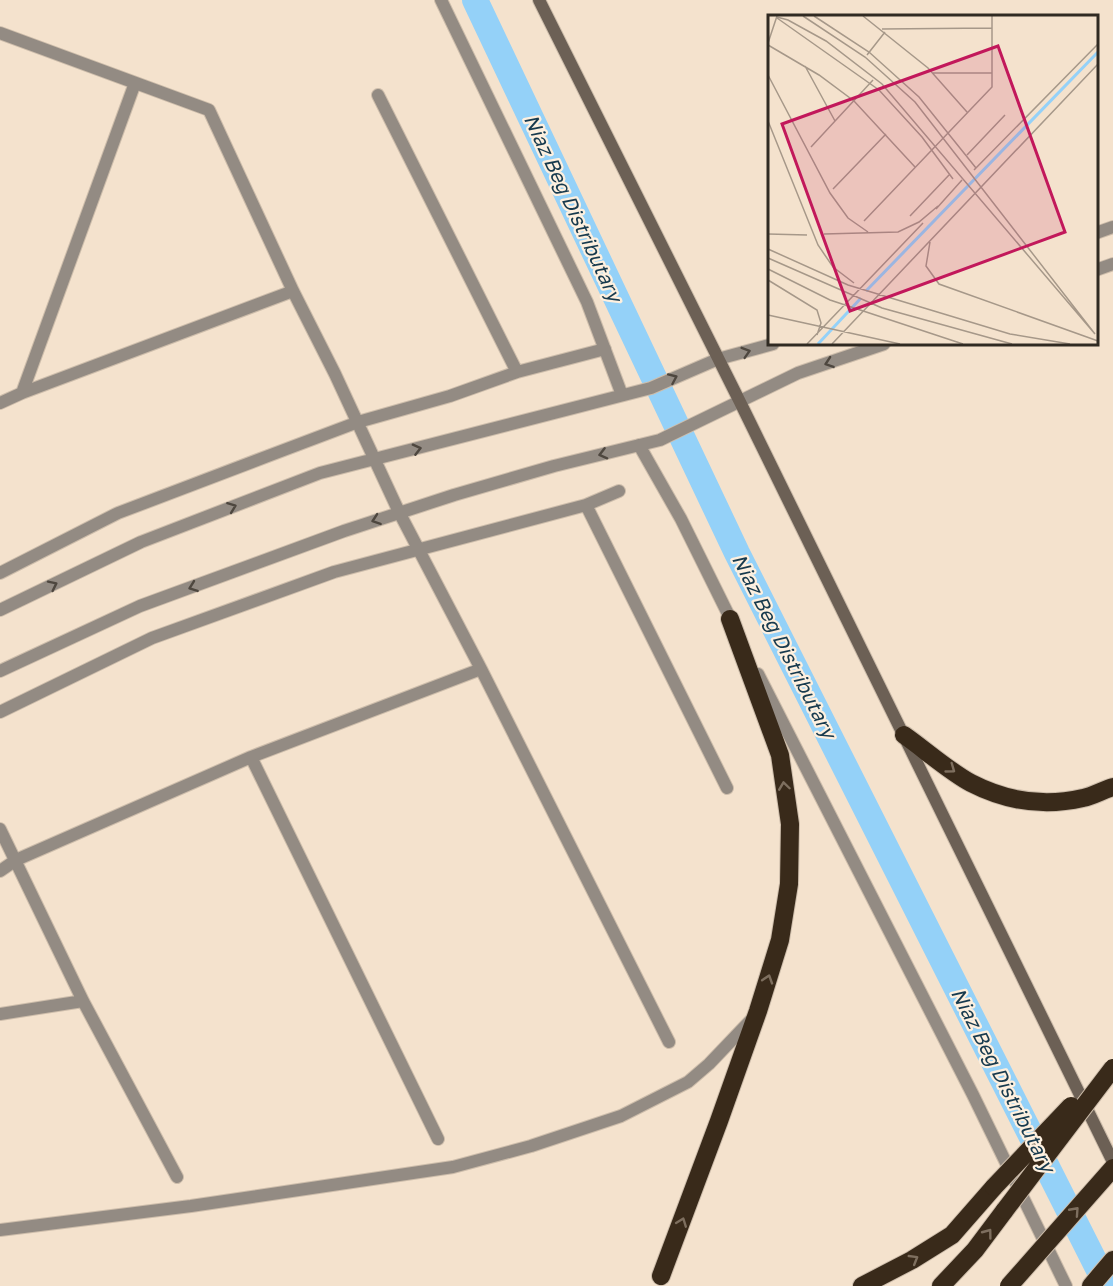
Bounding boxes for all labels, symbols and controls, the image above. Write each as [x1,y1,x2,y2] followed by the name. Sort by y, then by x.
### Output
[768,15,1098,345] inset map
[519,110,629,308] water label: Niaz Beg Distributary
[740,347,751,359] one-way arrow
[824,355,835,368] one-way arrow
[667,373,678,385] one-way arrow
[412,443,422,456] one-way arrow
[599,446,609,459] one-way arrow
[226,502,236,515] one-way arrow
[371,513,382,526] one-way arrow
[727,549,843,745] water label: Niaz Beg Distributary
[46,580,57,592] one-way arrow
[188,580,199,592] one-way arrow
[945,762,956,773] one-way arrow
[779,782,791,791] one-way arrow
[761,974,773,985] one-way arrow
[946,983,1062,1179] water label: Niaz Beg Distributary
[1068,1207,1079,1218] one-way arrow
[674,1217,687,1227] one-way arrow
[980,1228,991,1239] one-way arrow
[908,1254,918,1266] one-way arrow

